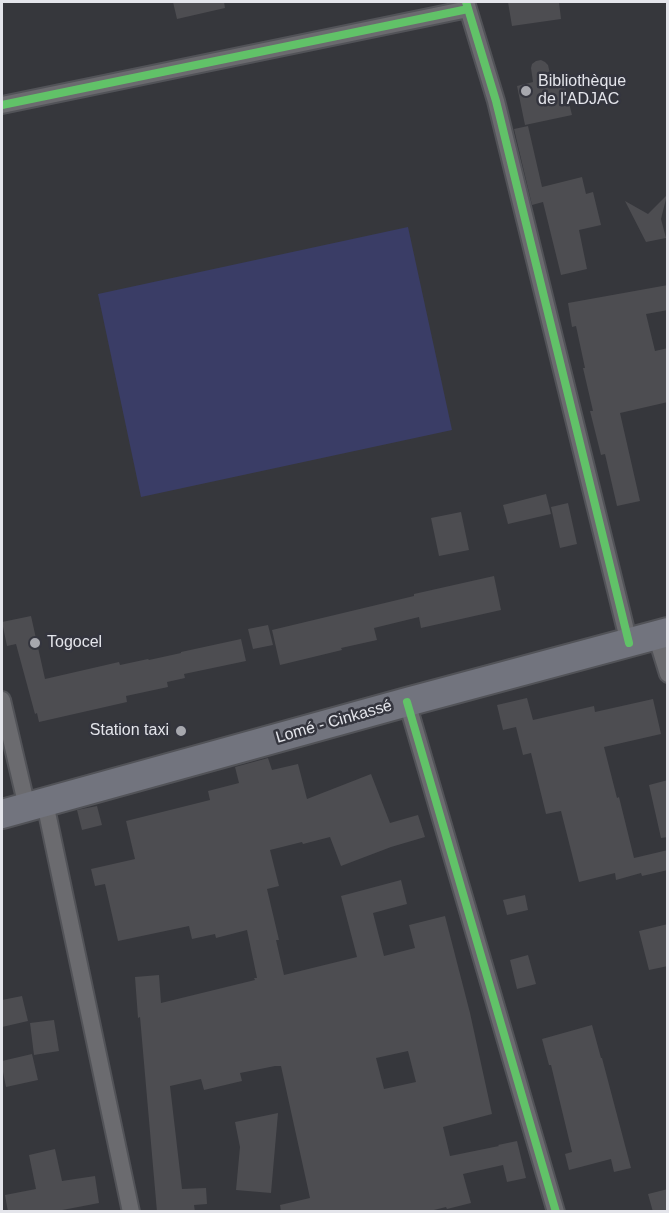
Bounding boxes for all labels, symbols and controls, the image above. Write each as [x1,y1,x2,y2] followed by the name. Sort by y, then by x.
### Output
[538,72,626,110] place label: Bibliothèque de l'ADJAC
[519,84,533,98] marker: Bibliothèque de l'ADJAC
[47,633,102,653] place label: Togocel
[28,636,42,650] marker: Togocel
[274,696,394,748] street label: Lomé - Cinkassé
[90,721,169,741] place label: Station taxi
[174,724,188,738] marker: Station taxi

